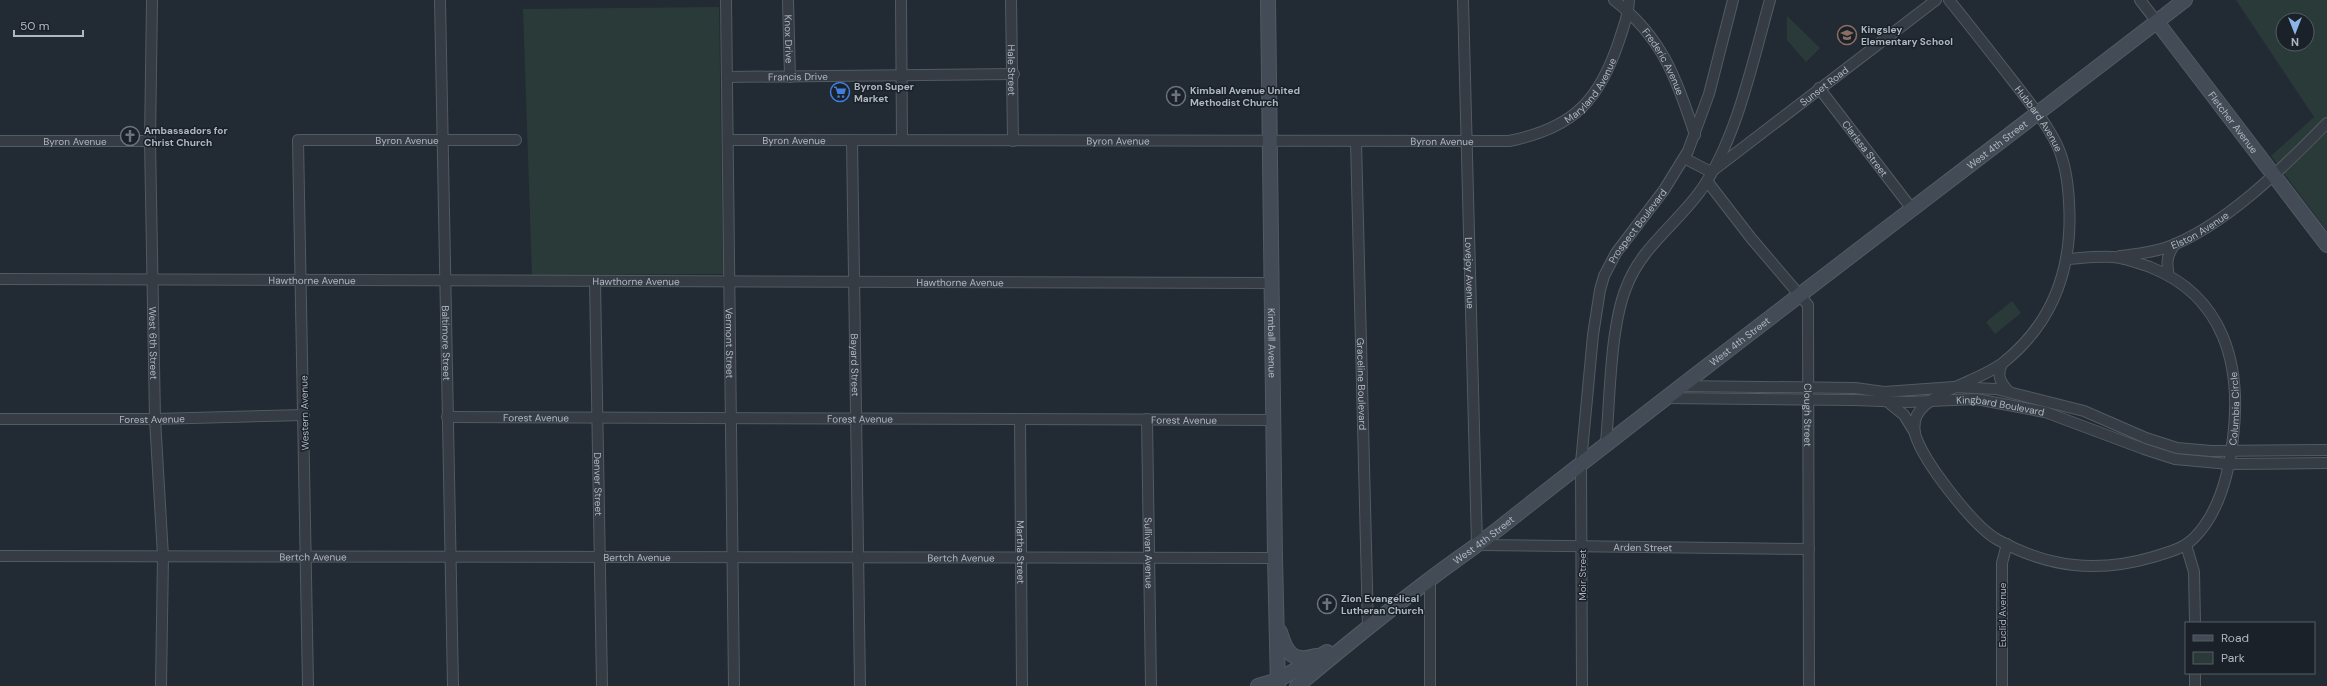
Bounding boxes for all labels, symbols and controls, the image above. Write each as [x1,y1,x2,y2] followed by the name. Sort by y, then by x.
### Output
[14,12,83,38] scale bar
[2275,12,2315,52] north arrow
[781,14,796,64] street label: Knox Drive
[20,18,49,34] text: 50 m
[1861,23,1953,48] place label: Kingsley Elementary School
[1836,24,1858,46] school or university icon: Kingsley Elementary School
[1639,25,1687,97] street label: Frederic Avenue
[2291,35,2299,49] text: N
[1005,44,1018,96] street label: Hale Street
[1562,56,1619,126] street label: Maryland Avenue
[1797,63,1851,109] street label: Sunset Road
[768,70,828,84] street label: Francis Drive
[854,80,914,105] place label: Byron Super Market
[829,81,851,103] supermarket icon: Byron Super Market
[2012,83,2065,154] street label: Hubbard Avenue
[1190,84,1300,109] place label: Kimball Avenue United Methodist Church
[1165,85,1187,107] church icon: Kimball Avenue United Methodist Church
[2205,89,2261,156] street label: Fletcher Avenue
[1964,117,2030,172] street label: West 4th Street
[1839,118,1891,179] street label: Clarissa Street
[144,124,228,149] place label: Ambassadors for Christ Church
[119,125,141,147] church icon: Ambassadors for Christ Church
[375,134,439,147] street label: Byron Avenue
[762,134,826,147] street label: Byron Avenue
[1086,134,1150,148] street label: Byron Avenue
[43,135,107,148] street label: Byron Avenue
[1410,135,1474,148] street label: Byron Avenue
[1606,186,1670,266] street label: Prospect Boulevard
[2169,208,2232,252] street label: Elston Avenue
[1462,237,1477,309] street label: Lovejoy Avenue
[268,274,356,287] street label: Hawthorne Avenue
[592,275,680,288] street label: Hawthorne Avenue
[916,276,1004,289] street label: Hawthorne Avenue
[439,305,453,381] street label: Baltimore Street
[146,306,160,380] street label: West 6th Street
[723,307,736,379] street label: Vermont Street
[1265,308,1279,378] street label: Kimball Avenue
[1707,314,1773,369] street label: West 4th Street
[848,333,862,397] street label: Bayard Street
[1354,337,1369,430] street label: Graceline Boulevard
[2226,371,2242,446] street label: Columbia Circle
[297,375,312,451] street label: Western Avenue
[1801,383,1814,447] street label: Clough Street
[1956,393,2046,419] street label: Kingbard Boulevard
[503,411,569,424] street label: Forest Avenue
[119,412,185,426] street label: Forest Avenue
[827,412,893,426] street label: Forest Avenue
[1151,414,1217,427] street label: Forest Avenue
[591,452,605,516] street label: Denver Street
[1451,513,1517,567] street label: West 4th Street
[1141,517,1156,589] street label: Sullivan Avenue
[1014,520,1027,584] street label: Martha Street
[1613,541,1672,554] street label: Arden Street
[1576,549,1589,601] street label: Moir Street
[279,550,347,564] street label: Bertch Avenue
[603,551,671,564] street label: Bertch Avenue
[927,551,995,565] street label: Bertch Avenue
[1996,582,2009,647] street label: Euclid Avenue
[1341,592,1424,617] place label: Zion Evangelical Lutheran Church
[1316,593,1338,615] church icon: Zion Evangelical Lutheran Church
[2185,622,2315,674] legend
[2221,630,2249,646] text: Road
[2221,650,2245,666] text: Park

